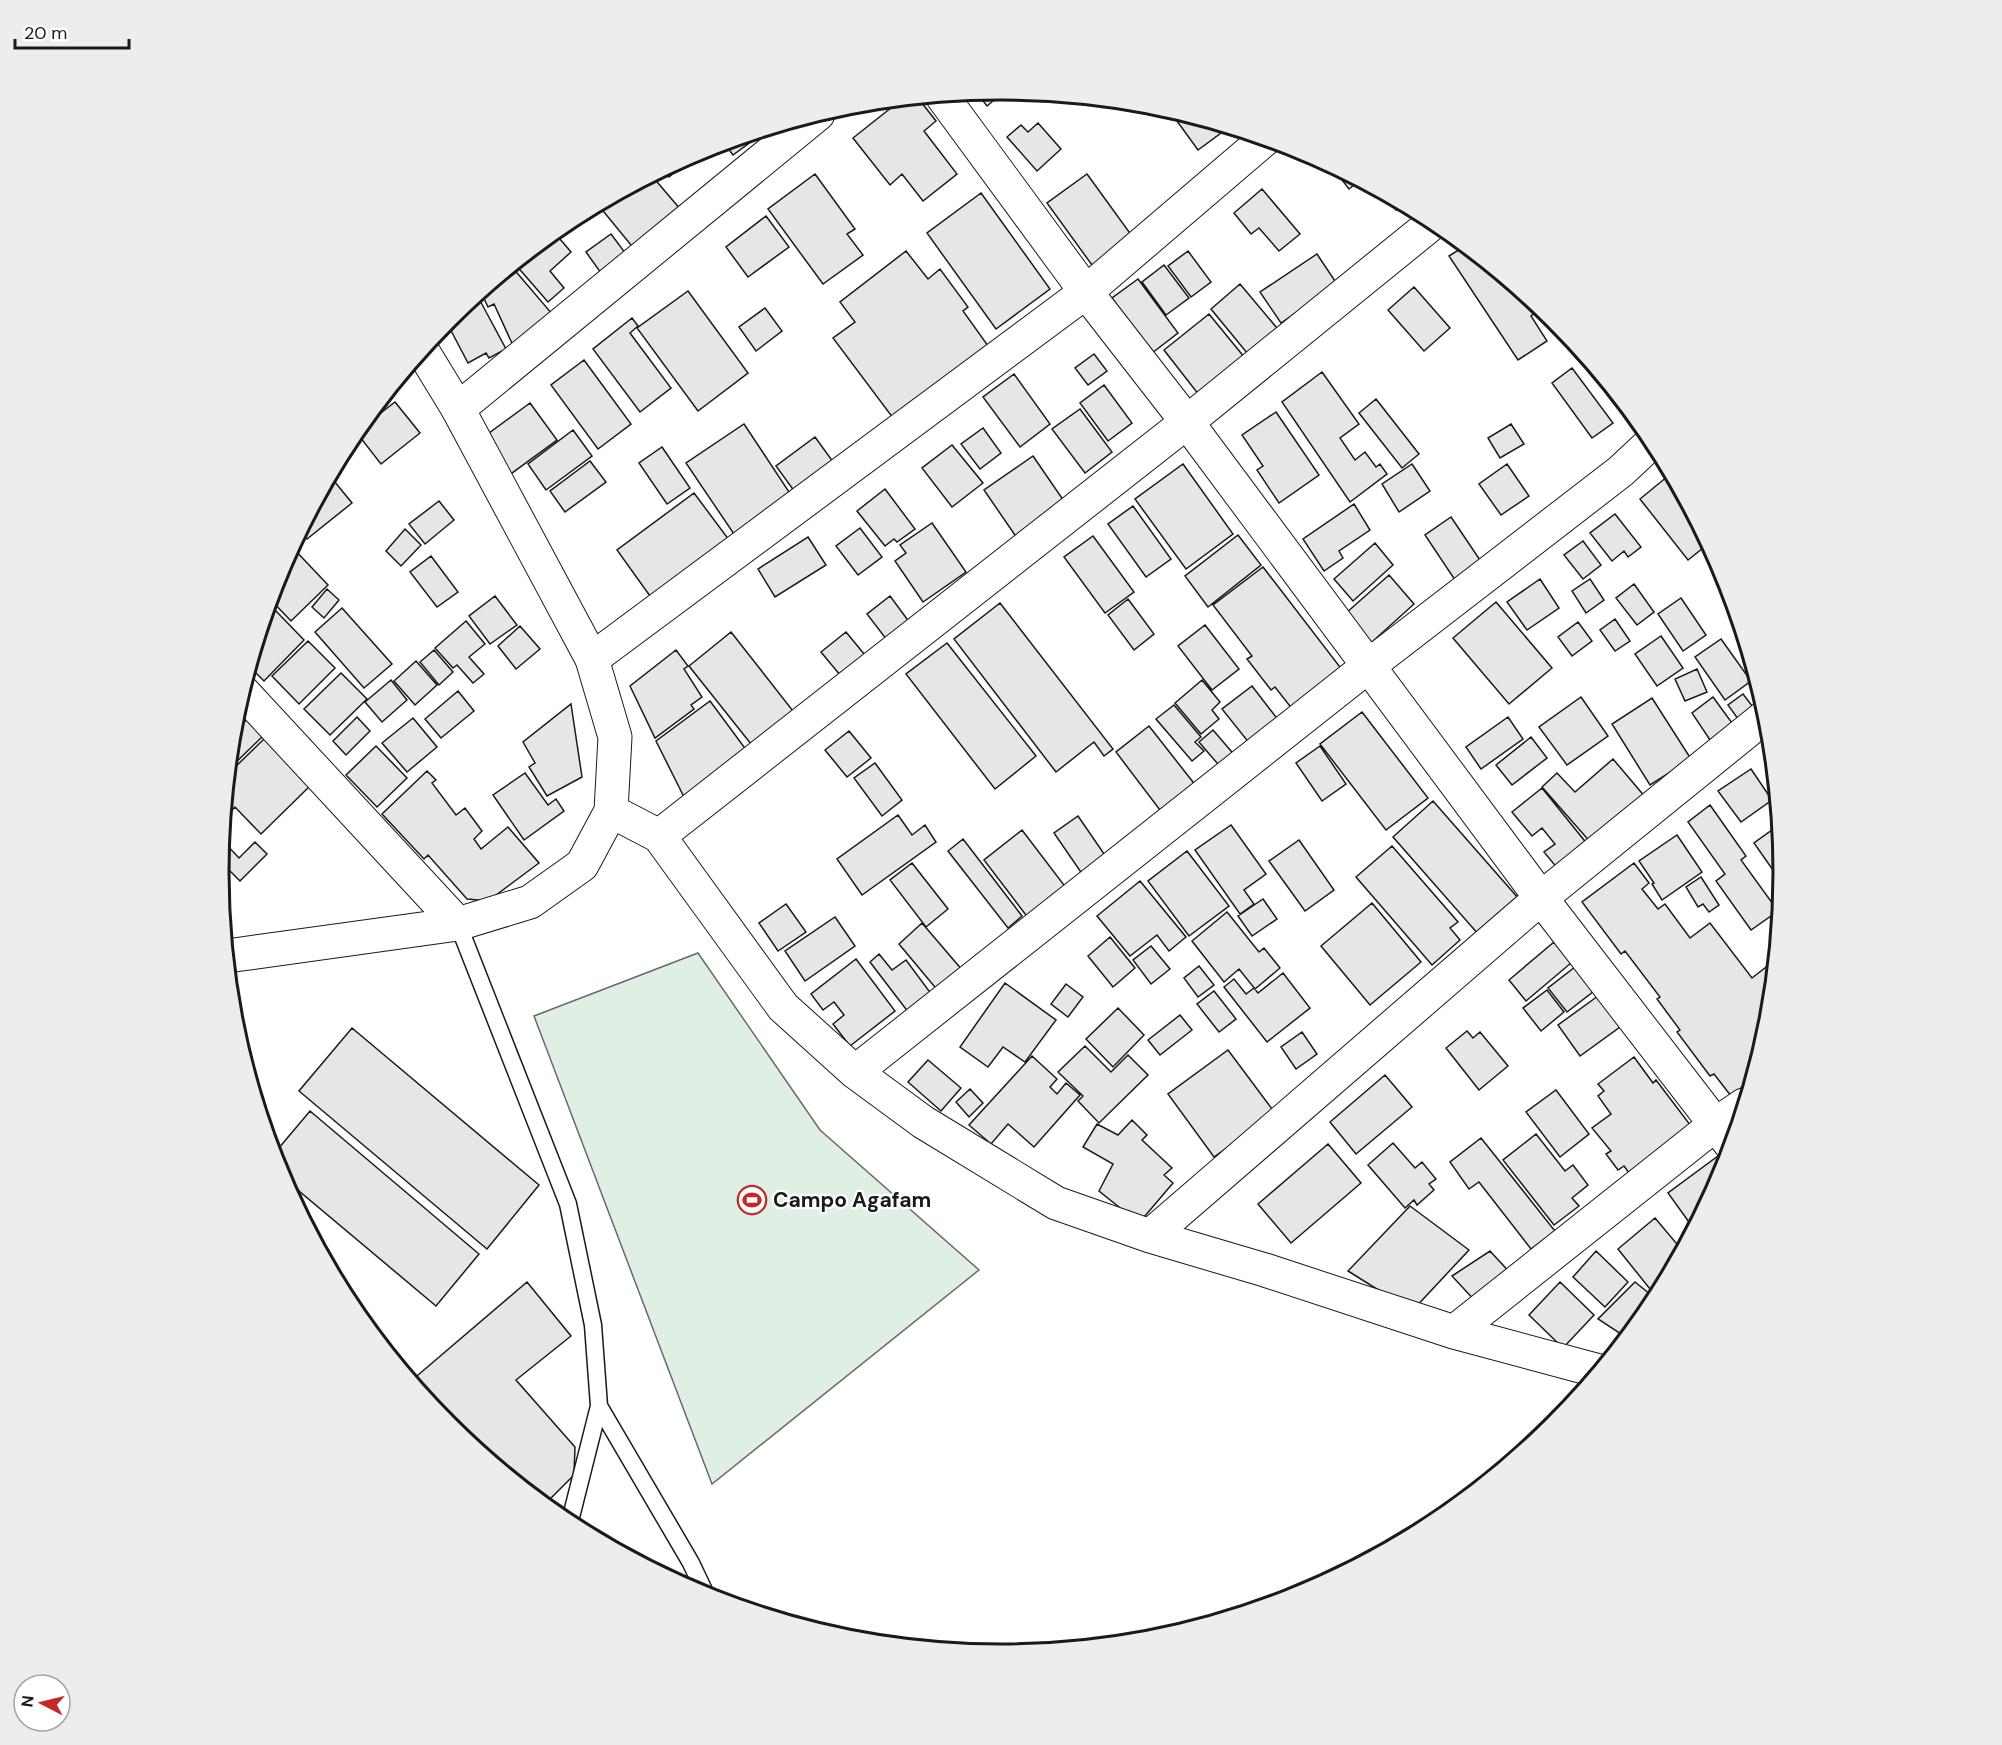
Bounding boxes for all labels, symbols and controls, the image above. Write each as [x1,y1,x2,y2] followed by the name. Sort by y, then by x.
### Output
[15,12,129,50] scale bar
[24,21,67,45] text: 20 m
[736,1184,768,1216] sports icon: Campo Agafam
[773,1186,931,1214] place label: Campo Agafam
[12,1673,72,1733] north arrow
[16,1694,39,1708] text: N

